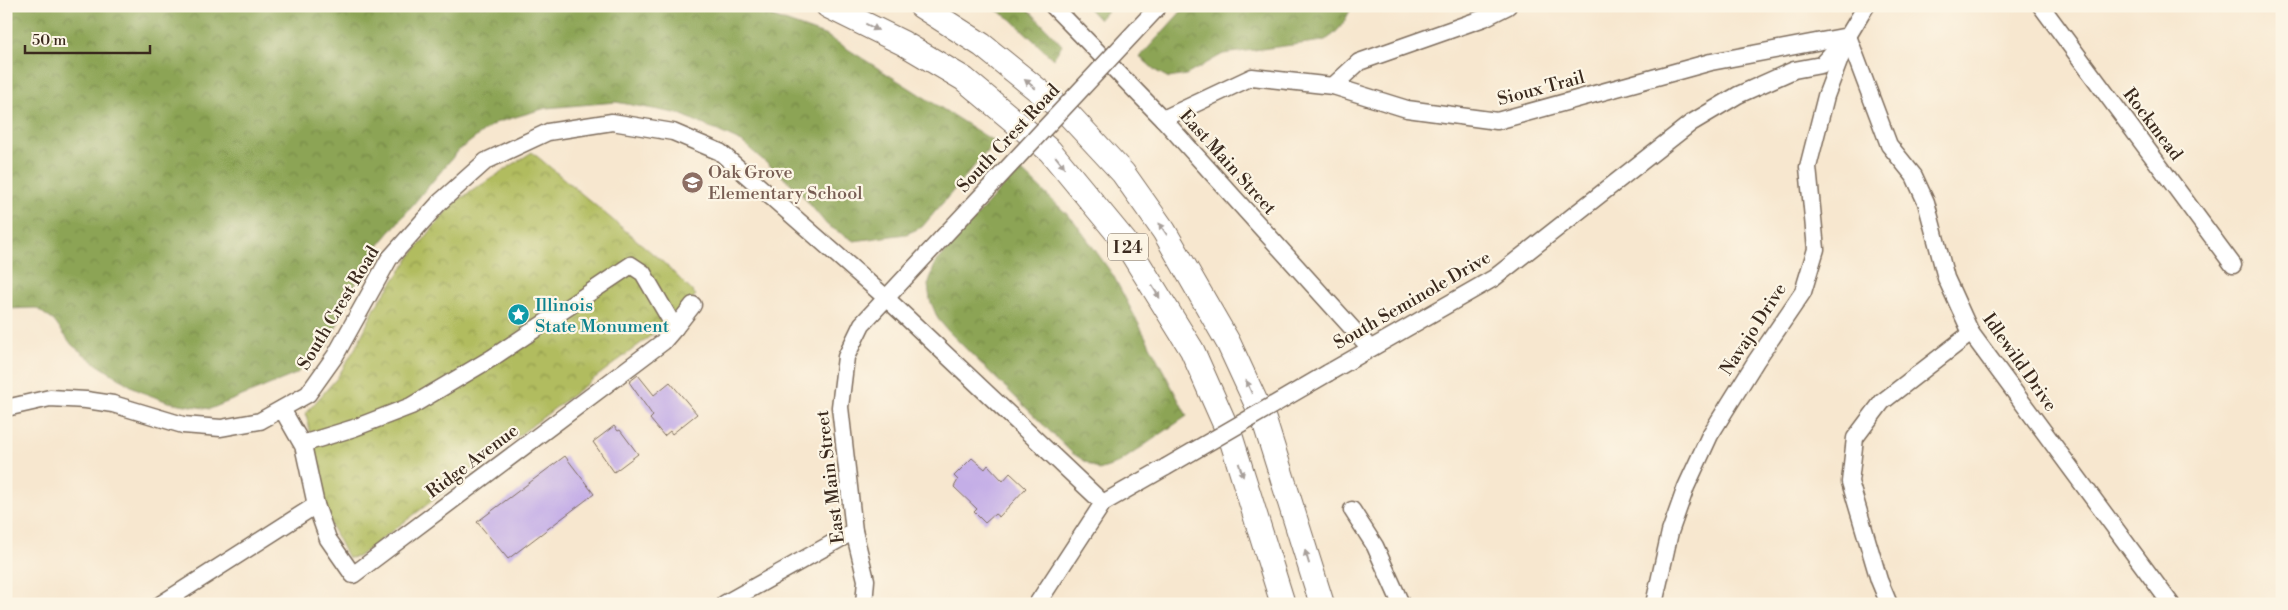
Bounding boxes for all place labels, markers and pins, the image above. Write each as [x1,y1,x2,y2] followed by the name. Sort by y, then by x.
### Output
[708,161,863,205] place label: Oak Grove Elementary School
[680,170,704,194] school or university icon: Oak Grove Elementary School
[535,294,670,338] place label: Illinois State Monument
[507,303,531,327] place icon: Illinois State Monument

